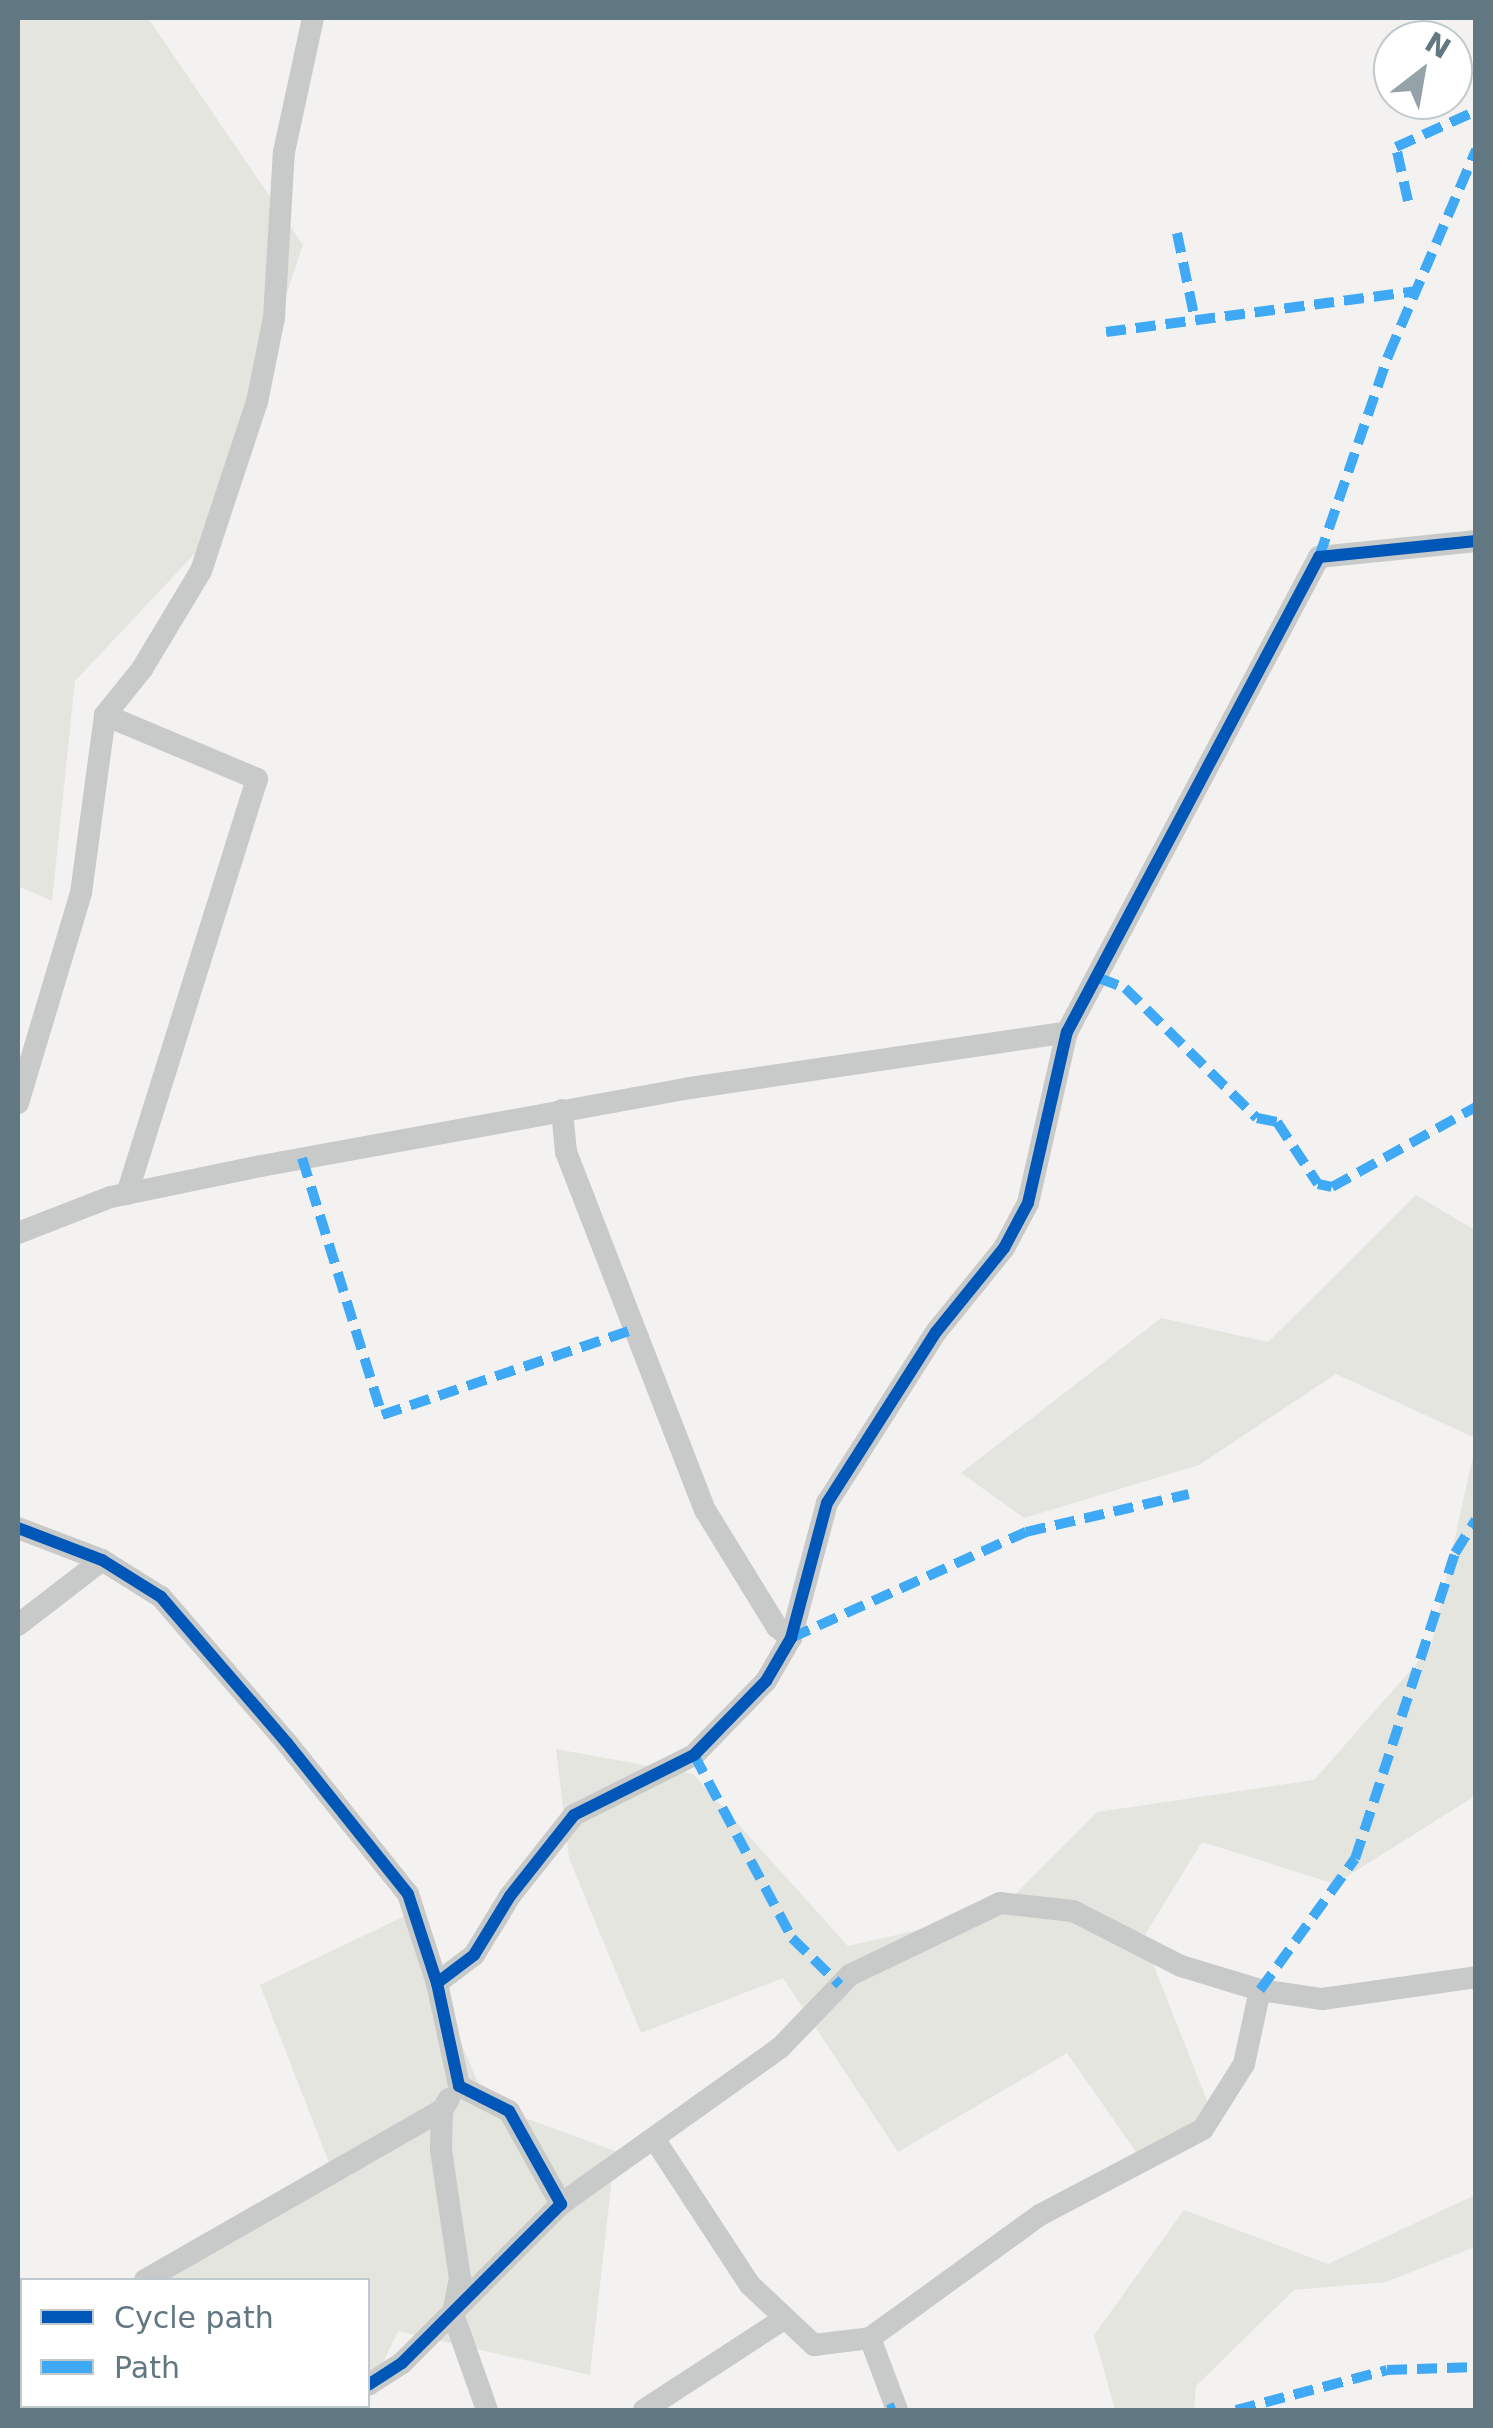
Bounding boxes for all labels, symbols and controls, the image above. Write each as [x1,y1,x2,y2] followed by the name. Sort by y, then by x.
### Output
[1373,20,1473,120] north arrow
[1419,25,1456,66] text: N
[20,2278,370,2408] legend
[114,2300,274,2335] text: Cycle path
[114,2350,180,2385] text: Path

